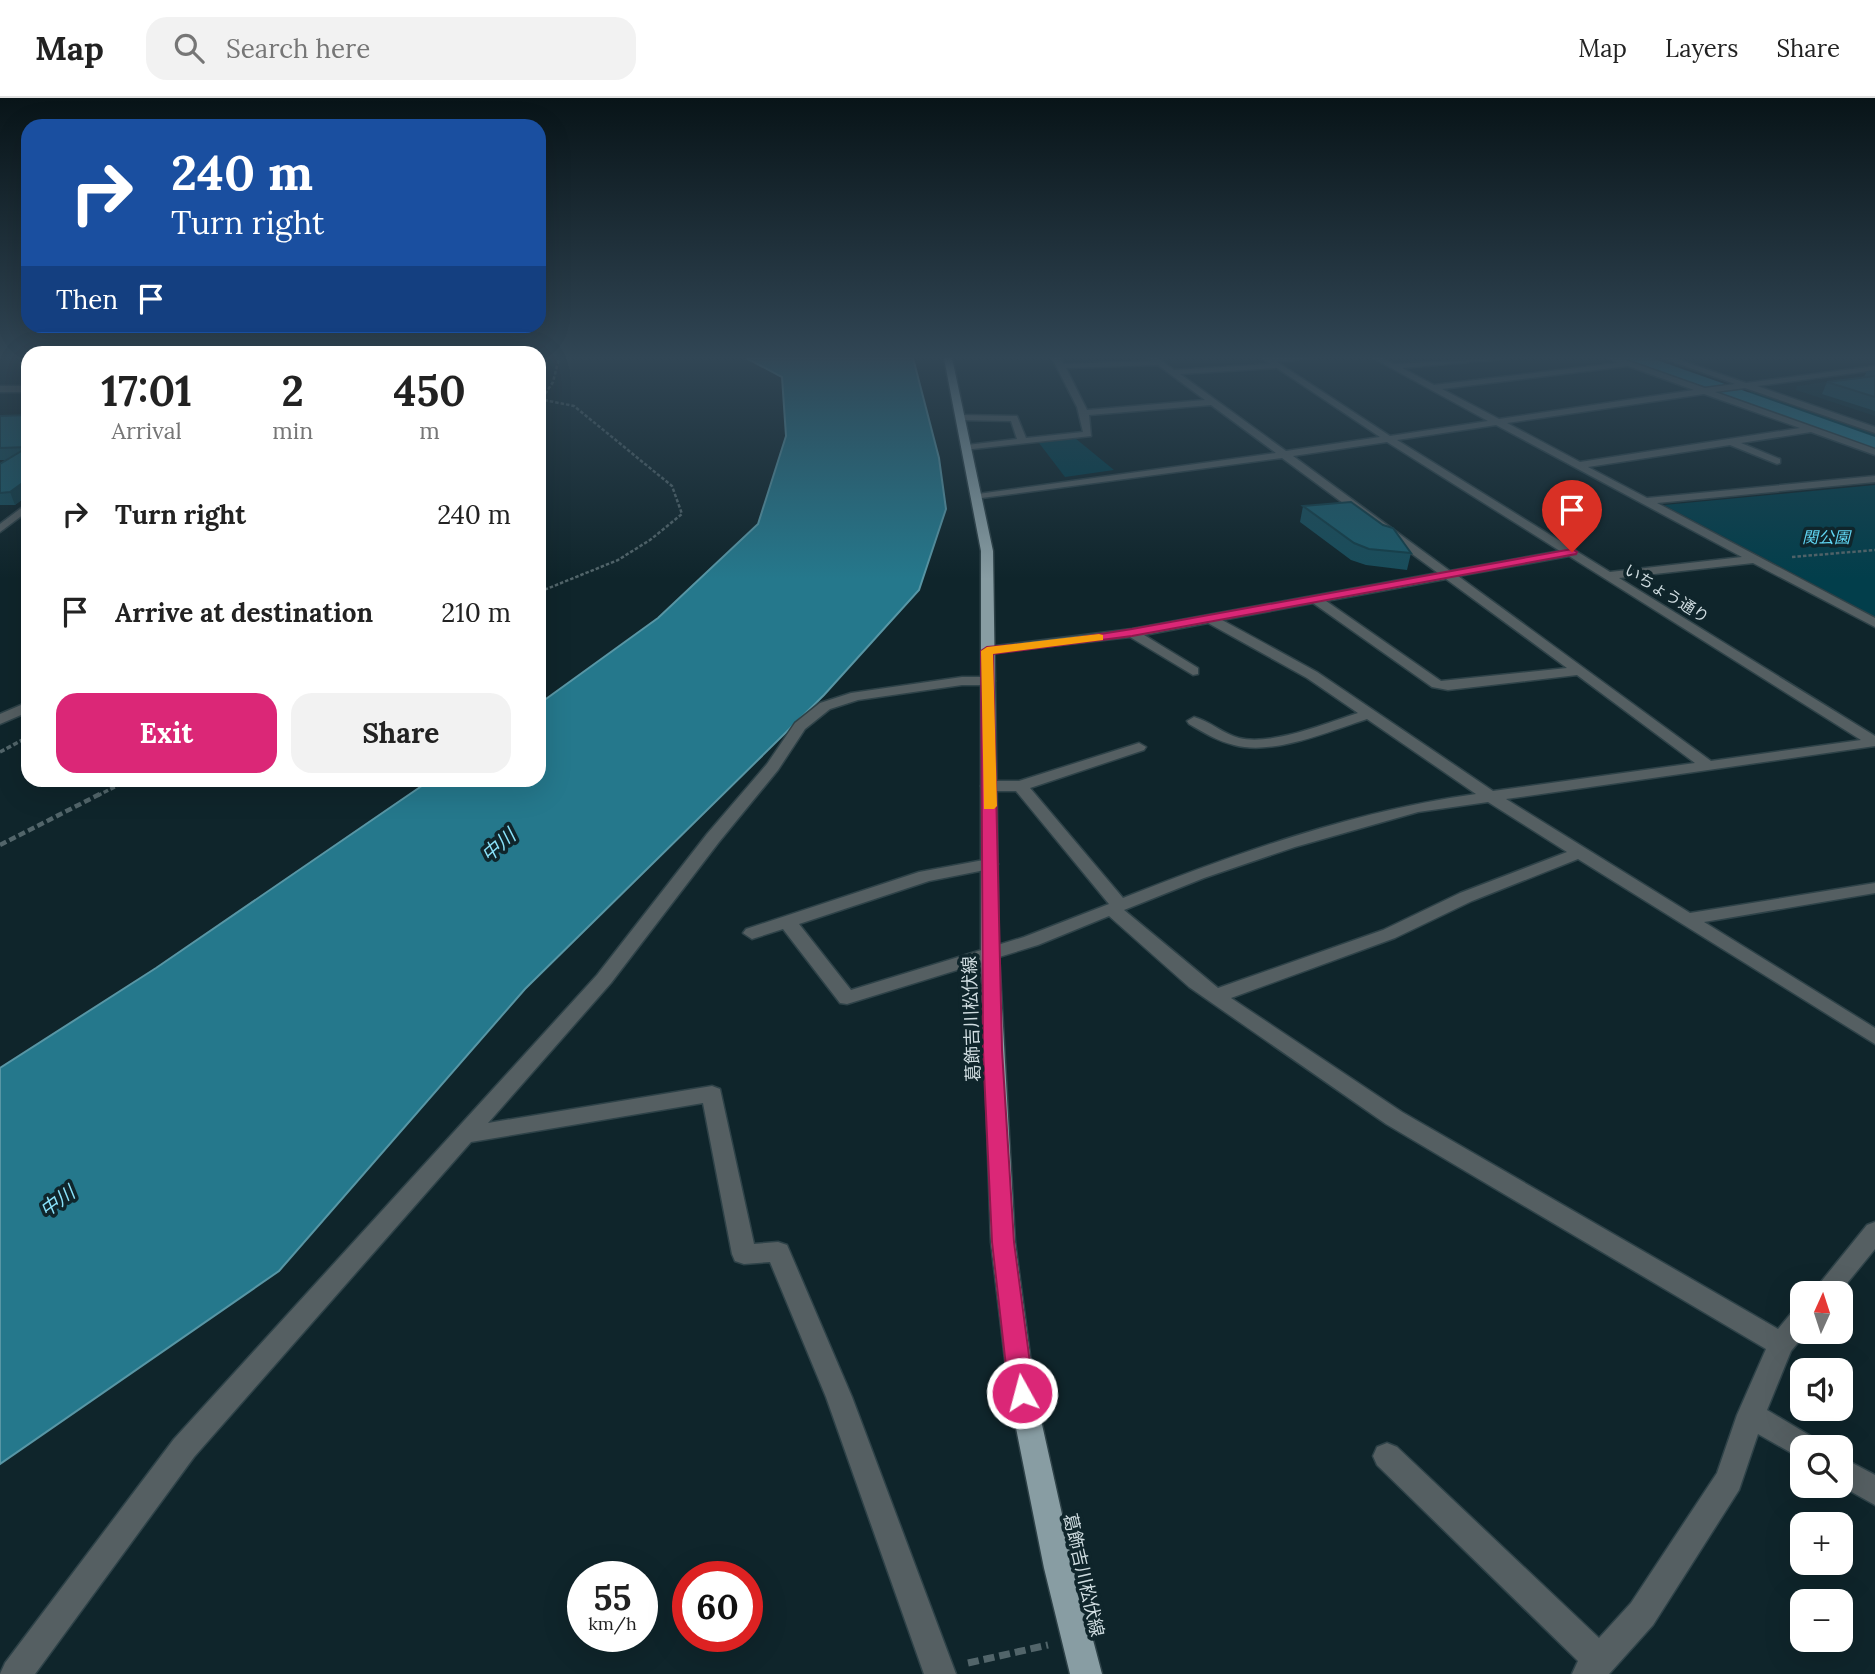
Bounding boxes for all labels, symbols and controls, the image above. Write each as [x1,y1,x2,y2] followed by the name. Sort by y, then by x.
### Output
[146,17,636,80] search box
[35,27,104,69] text: Map
[170,29,208,67] icon: search
[226,32,370,65] text: Search here
[1578,33,1627,64] text: Map
[1665,33,1738,64] text: Layers
[1776,33,1840,64] text: Share
[171,141,313,203] text: 240 m
[56,147,147,238] icon: right
[171,202,324,243] text: Turn right
[132,280,170,318] icon: arrive
[56,283,118,316] text: Then
[101,364,192,418] text: 17:01
[282,364,304,418] text: 2
[393,364,466,418] text: 450
[112,416,182,445] text: Arrival
[272,416,313,445] text: min
[419,416,440,445] text: m
[1542,480,1602,552] pin
[1553,491,1591,529] icon: arrive
[56,495,94,533] icon: right
[115,498,246,531] text: Turn right
[437,498,511,531] text: 240 m
[1802,527,1852,547] park label: 関公園
[1621,559,1713,627] street label: いちょう通り
[56,593,94,631] icon: arrive
[115,596,373,629] text: Arrive at destination
[441,596,511,629] text: 210 m
[56,693,277,773] button: Exit
[291,693,511,773] button: Share
[476,822,522,867] water label: 中川
[957,956,985,1082] street label: 葛飾吉川松伏線
[35,1179,81,1222] water label: 中川
[1790,1281,1853,1344] north arrow
[1790,1281,1853,1652] map controls
[985,1356,1059,1430] position arrow
[1790,1358,1853,1421] button: sound
[1790,1435,1853,1498] button: search
[1059,1511,1109,1639] street label: 葛飾吉川松伏線
[1790,1512,1853,1575] button: +
[672,1561,763,1652] speed limit sign: 60
[594,1575,631,1620] text: 55
[1790,1589,1853,1652] button: −
[588,1612,637,1635] text: km/h

